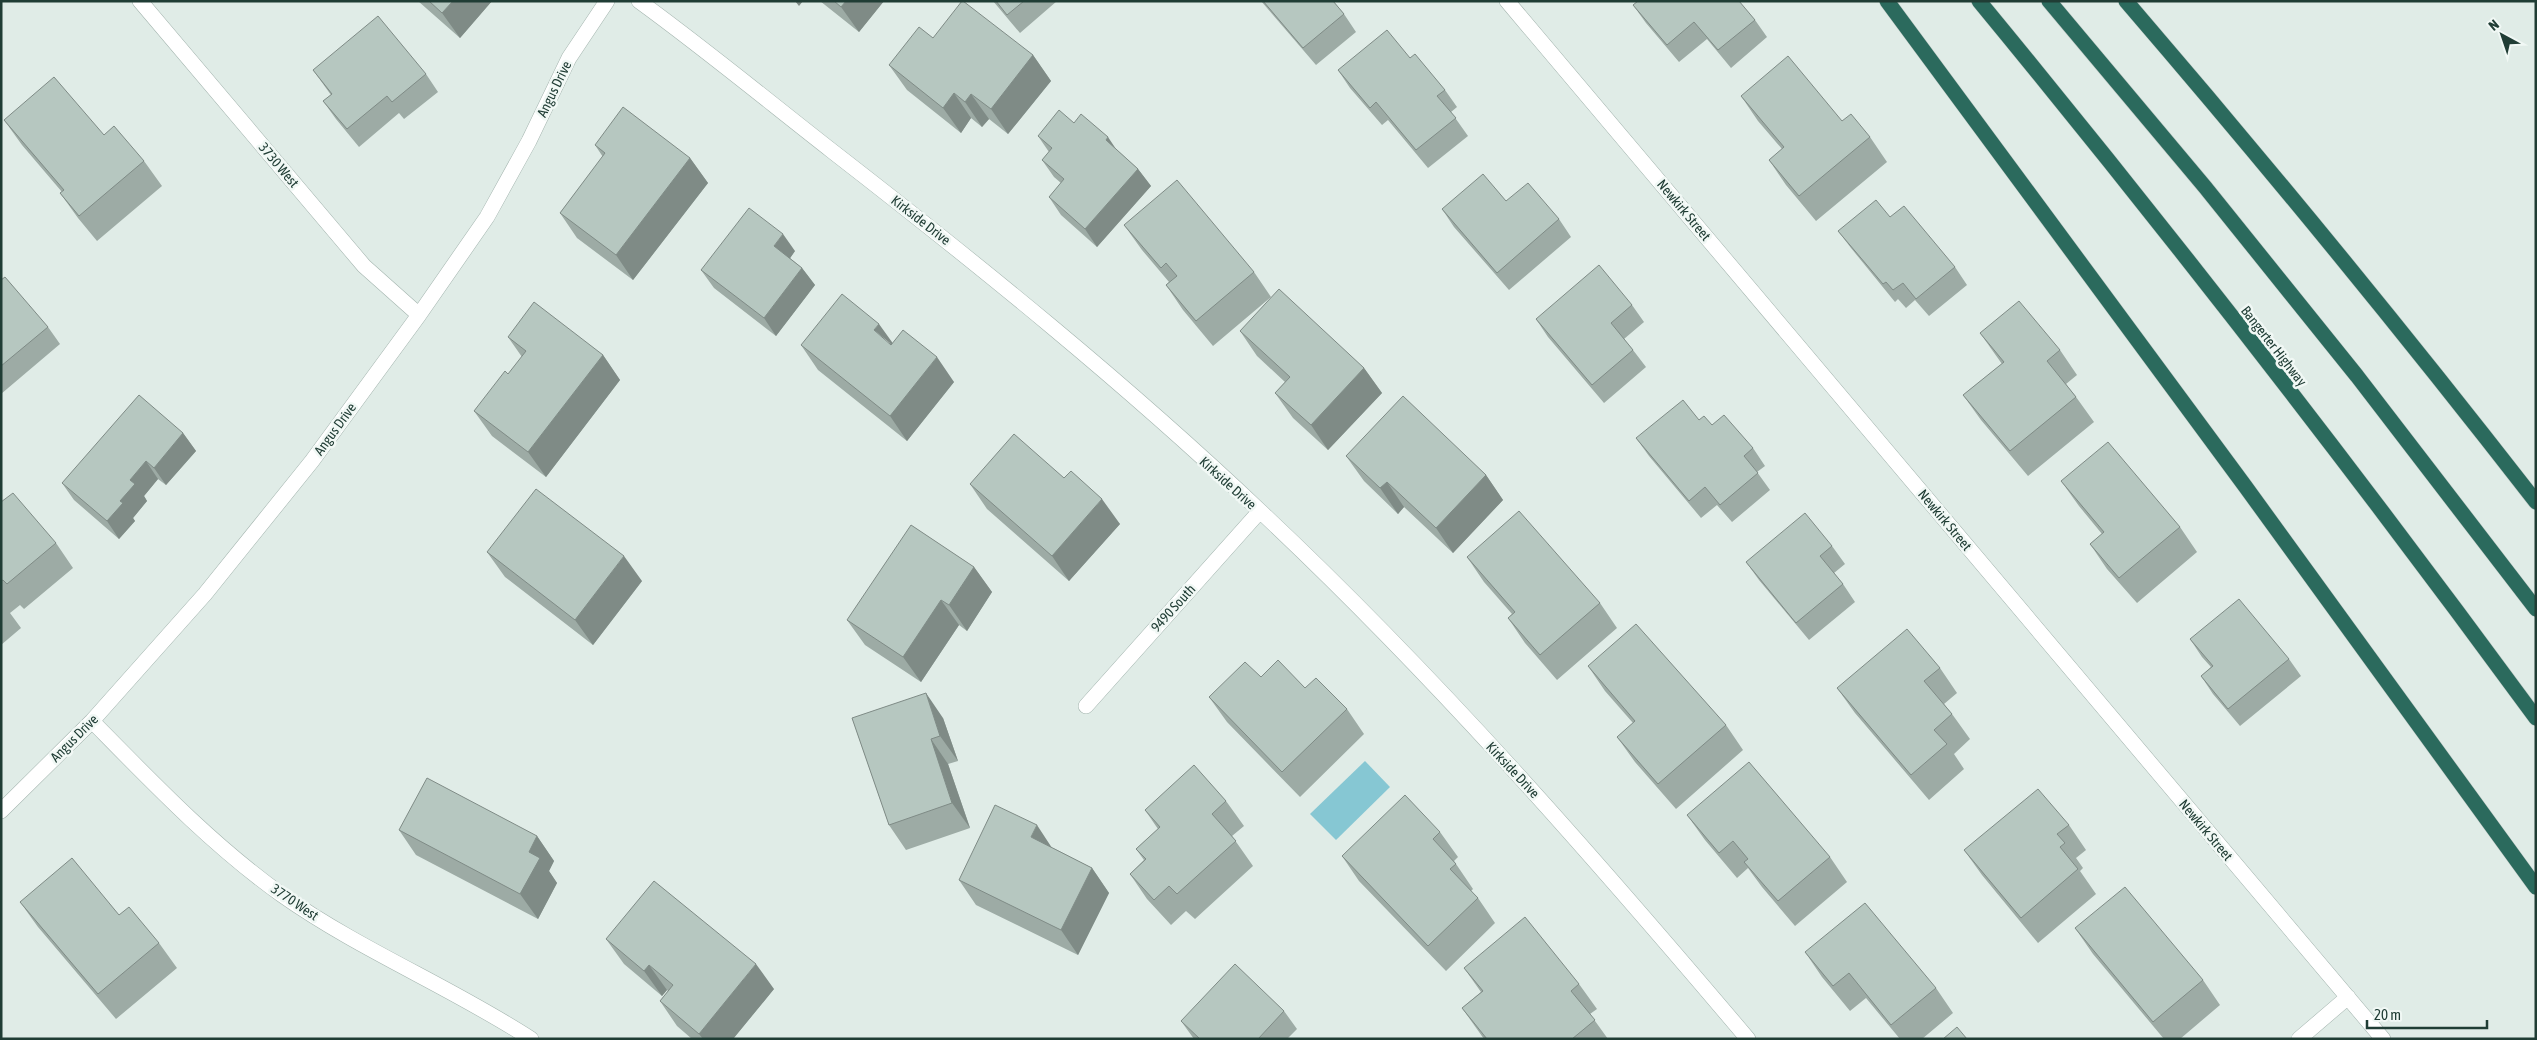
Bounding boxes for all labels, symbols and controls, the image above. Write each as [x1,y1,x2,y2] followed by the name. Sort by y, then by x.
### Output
[2477,10,2527,60] north arrow
[2485,16,2502,34] text: N
[534,58,574,120] street label: Angus Drive
[256,139,302,191] street label: 3730 West
[1654,176,1714,244] street label: Newkirk Street
[888,192,954,248] street label: Kirkside Drive
[2238,303,2310,389] street label: Bangerter Highway
[311,400,359,458] street label: Angus Drive
[1196,453,1260,513] street label: Kirkside Drive
[1915,486,1975,554] street label: Newkirk Street
[1148,581,1198,635] street label: 9490 South
[47,711,101,765] street label: Angus Drive
[1483,739,1543,801] street label: Kirkside Drive
[2176,796,2236,864] street label: Newkirk Street
[268,880,322,924] street label: 3770 West
[2367,998,2487,1030] scale bar
[2374,1006,2401,1023] text: 20 m

